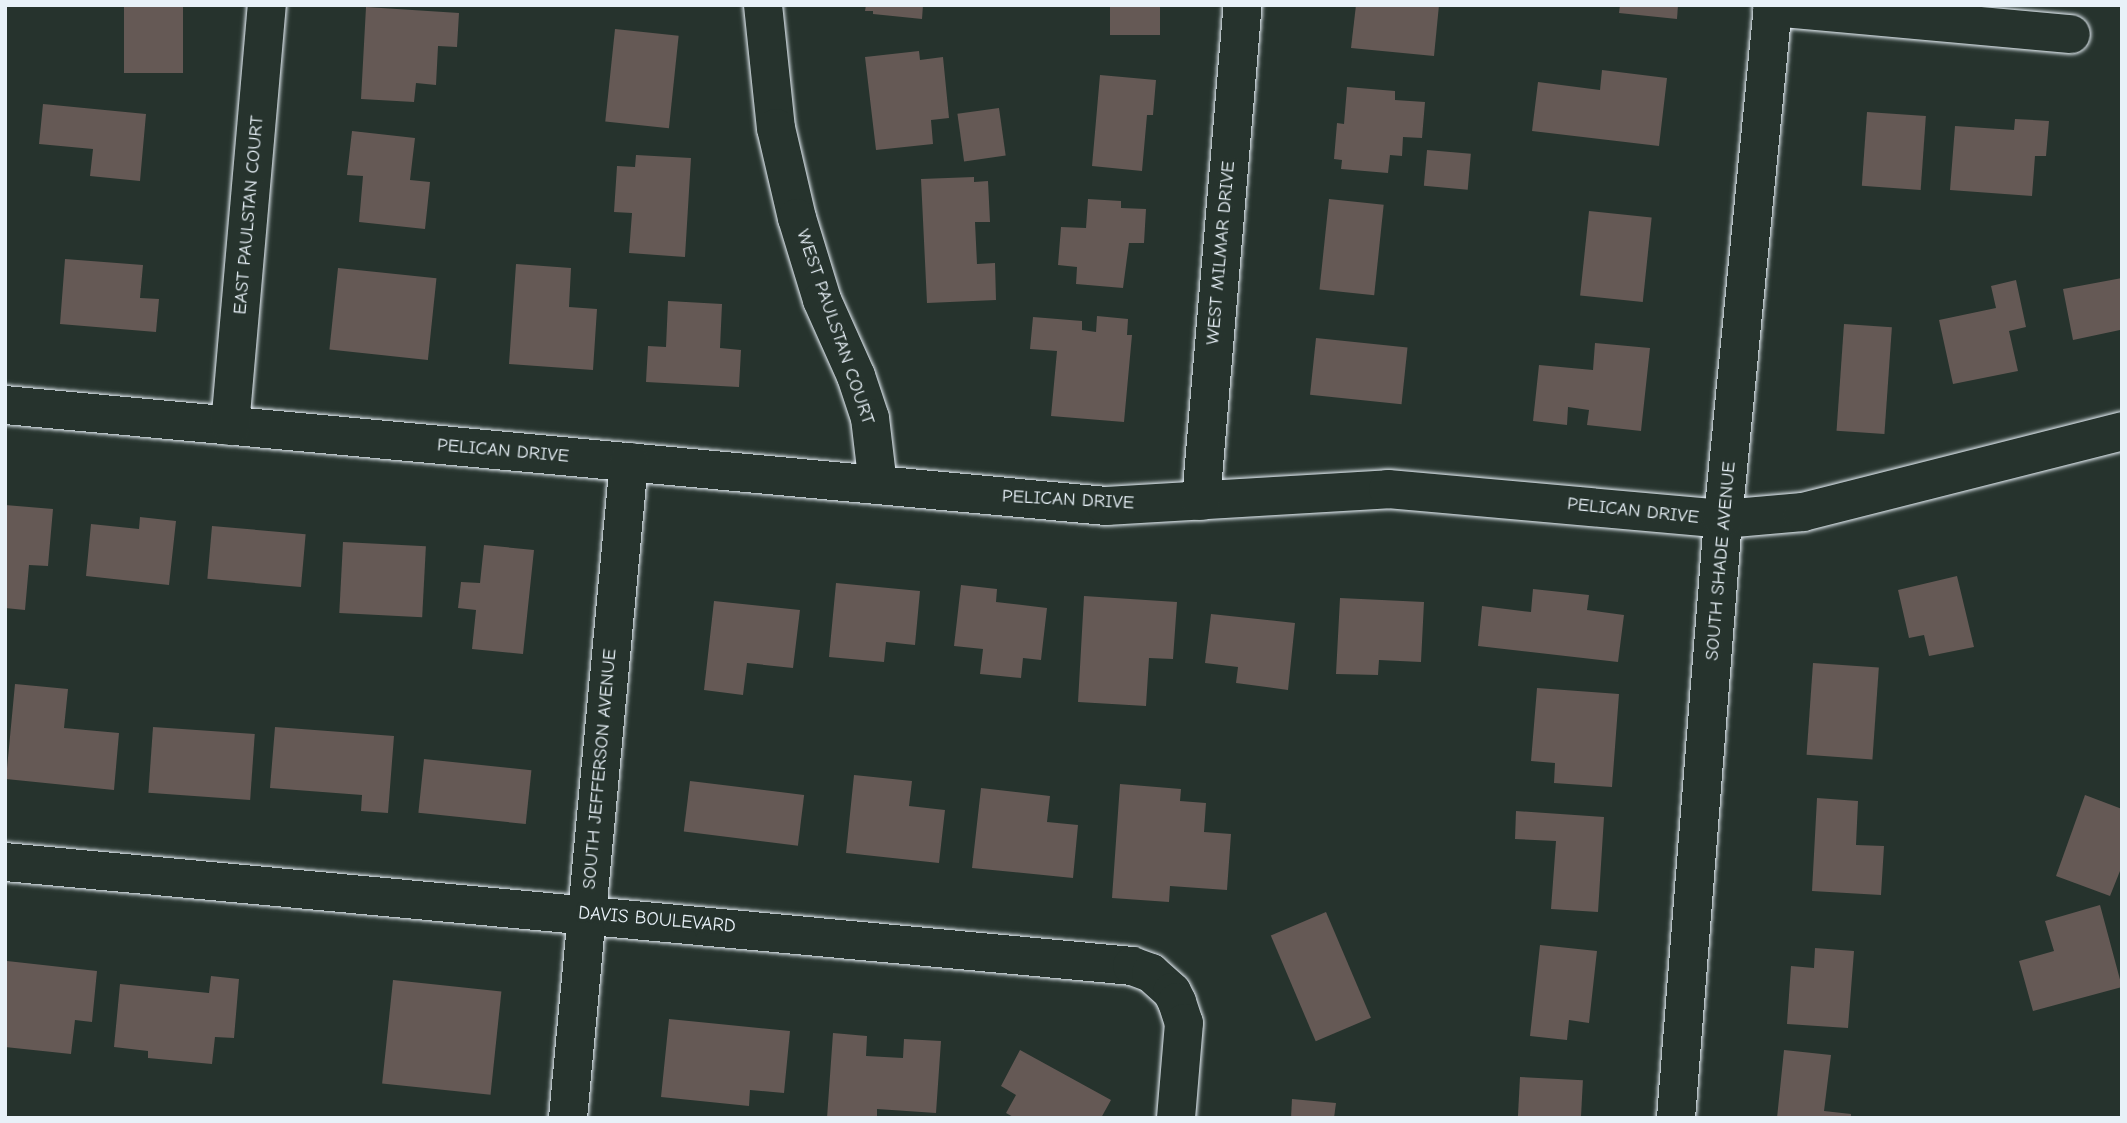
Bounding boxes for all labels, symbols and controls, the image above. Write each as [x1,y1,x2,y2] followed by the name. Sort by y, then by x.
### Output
[229,115,269,315] street label: EAST PAULSTAN COURT
[1202,160,1240,346] street label: WEST MILMAR DRIVE
[791,226,879,428] street label: WEST PAULSTAN COURT
[436,434,570,468] street label: PELICAN DRIVE
[1701,460,1741,662] street label: SOUTH SHADE AVENUE
[1001,485,1135,515] street label: PELICAN DRIVE
[1566,493,1700,529] street label: PELICAN DRIVE
[578,648,622,890] street label: SOUTH JEFFERSON AVENUE
[577,902,737,938] street label: DAVIS BOULEVARD

